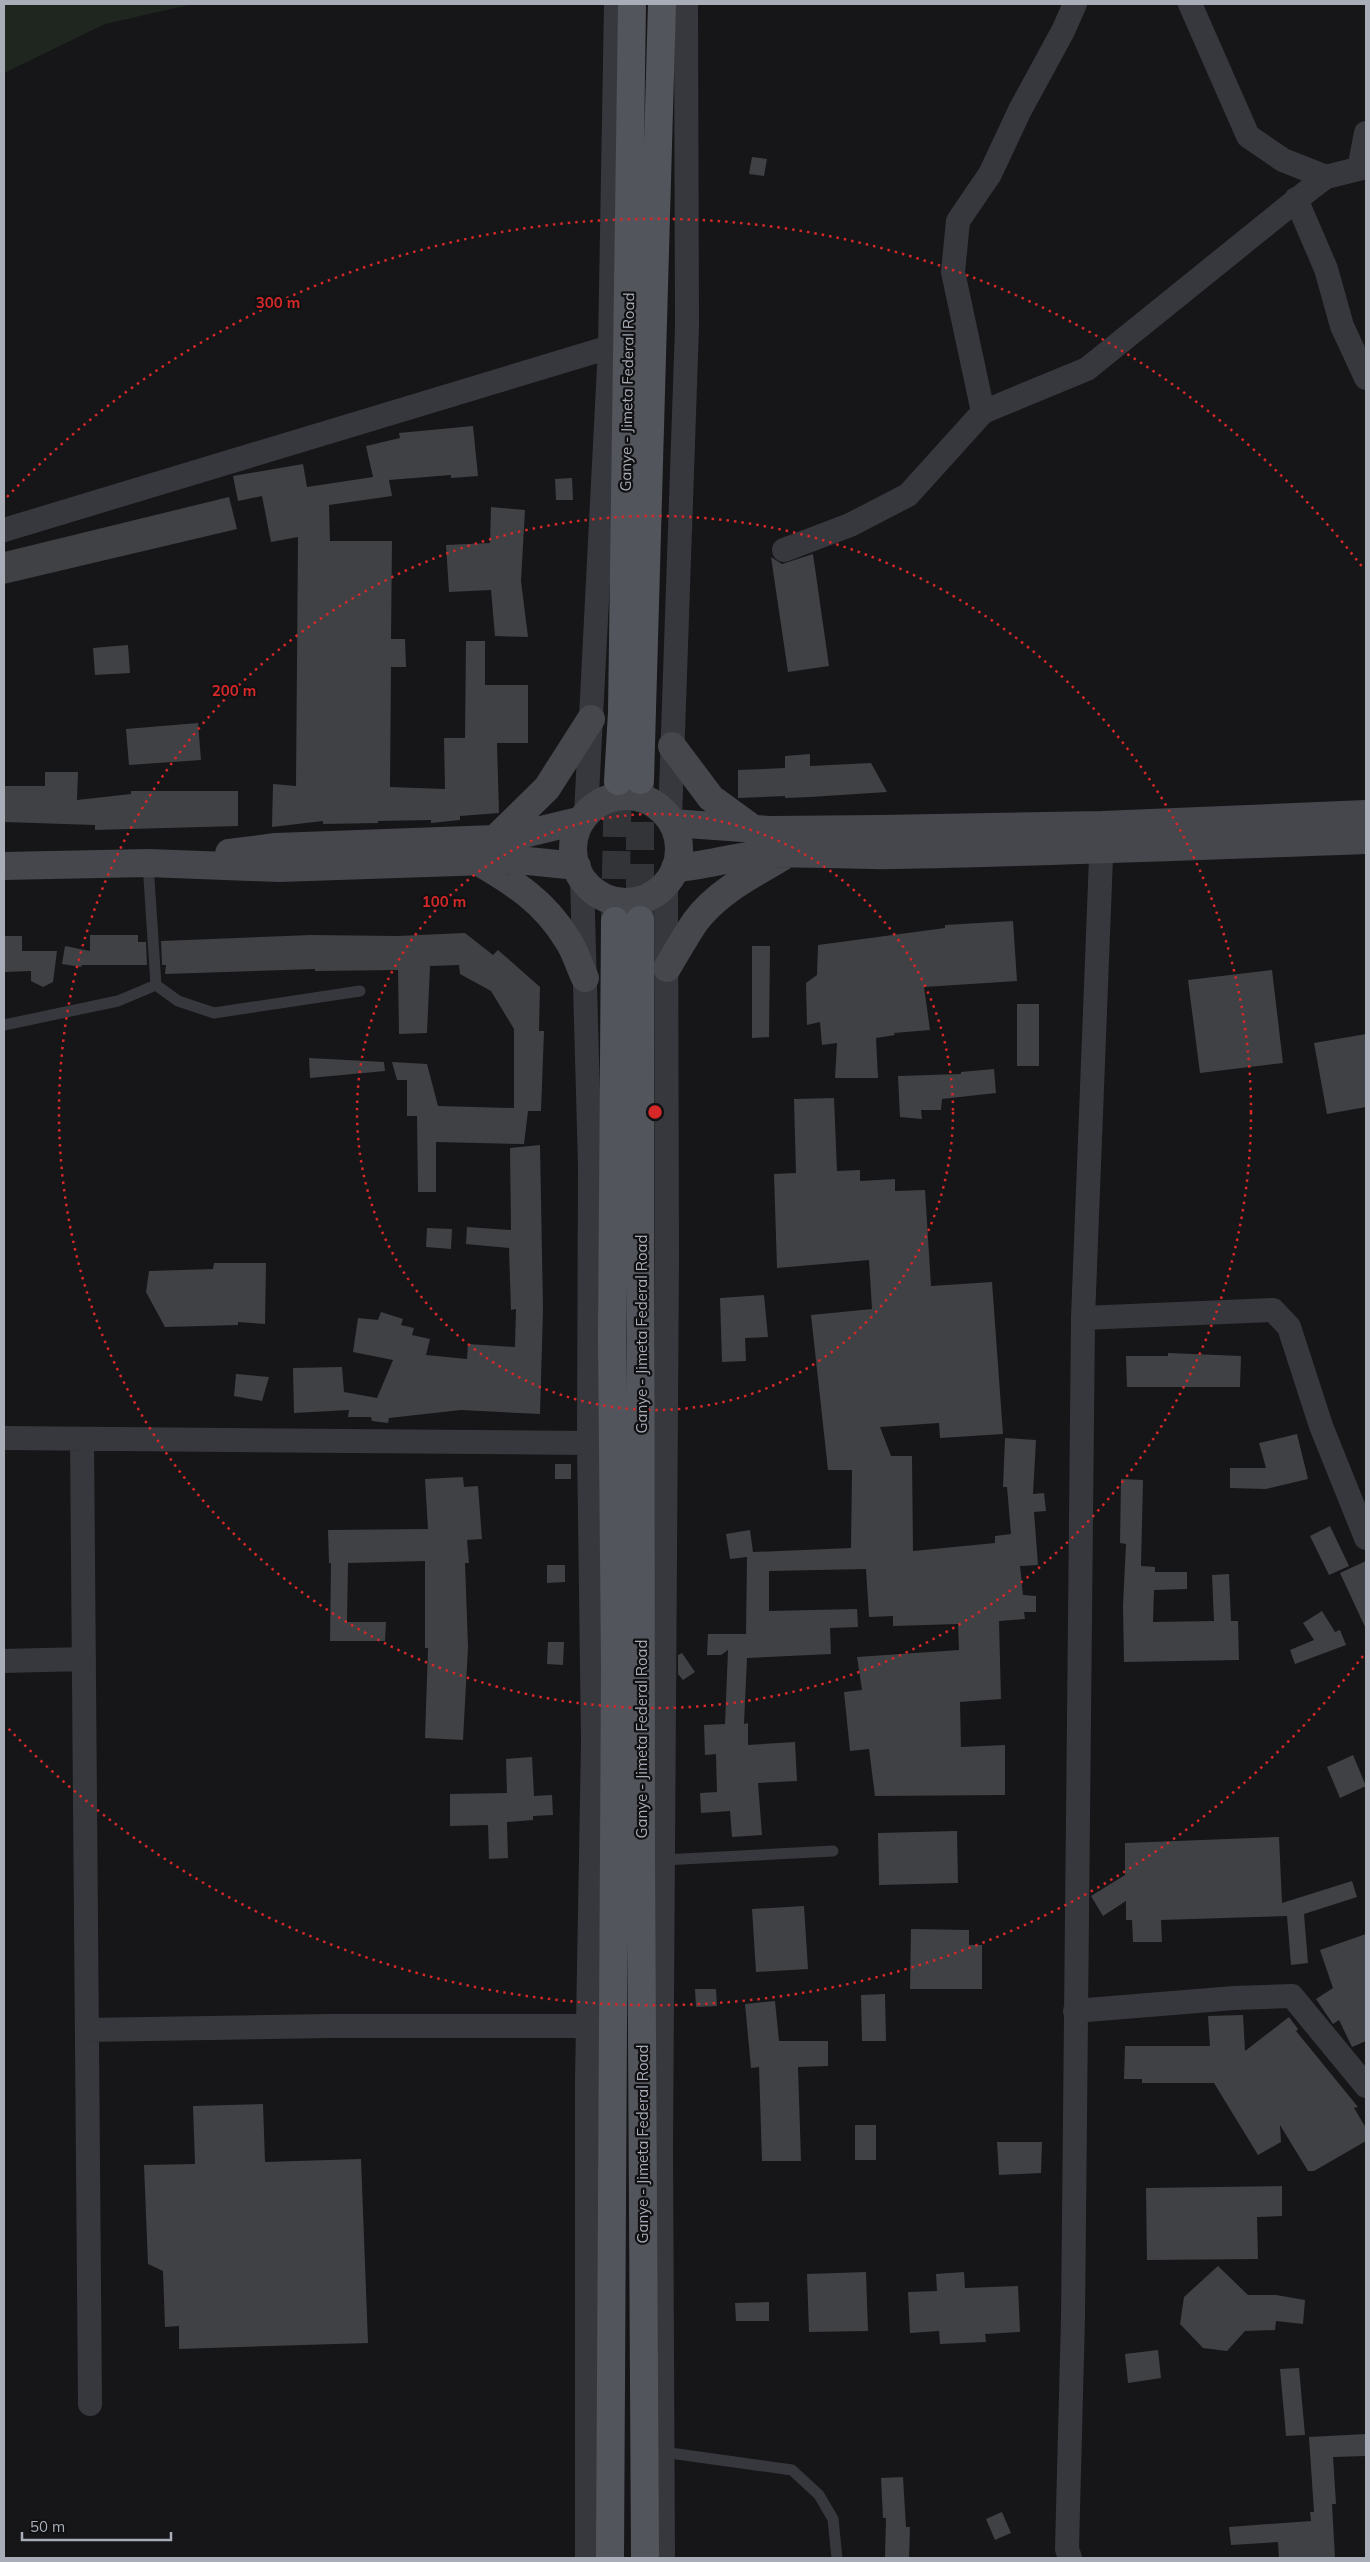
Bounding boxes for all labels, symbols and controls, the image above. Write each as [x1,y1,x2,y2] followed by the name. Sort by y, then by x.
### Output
[616,292,638,492] street label: Ganye - Jimeta Federal Road
[256,293,300,312] text: 300 m
[212,681,256,700] text: 200 m
[422,892,466,911] text: 100 m
[646,1103,664,1121] centre of rings
[632,1234,651,1434] street label: Ganye - Jimeta Federal Road
[632,1639,651,1839] street label: Ganye - Jimeta Federal Road
[633,2044,652,2244] street label: Ganye - Jimeta Federal Road
[22,2510,171,2542] scale bar
[30,2517,65,2536] text: 50 m

